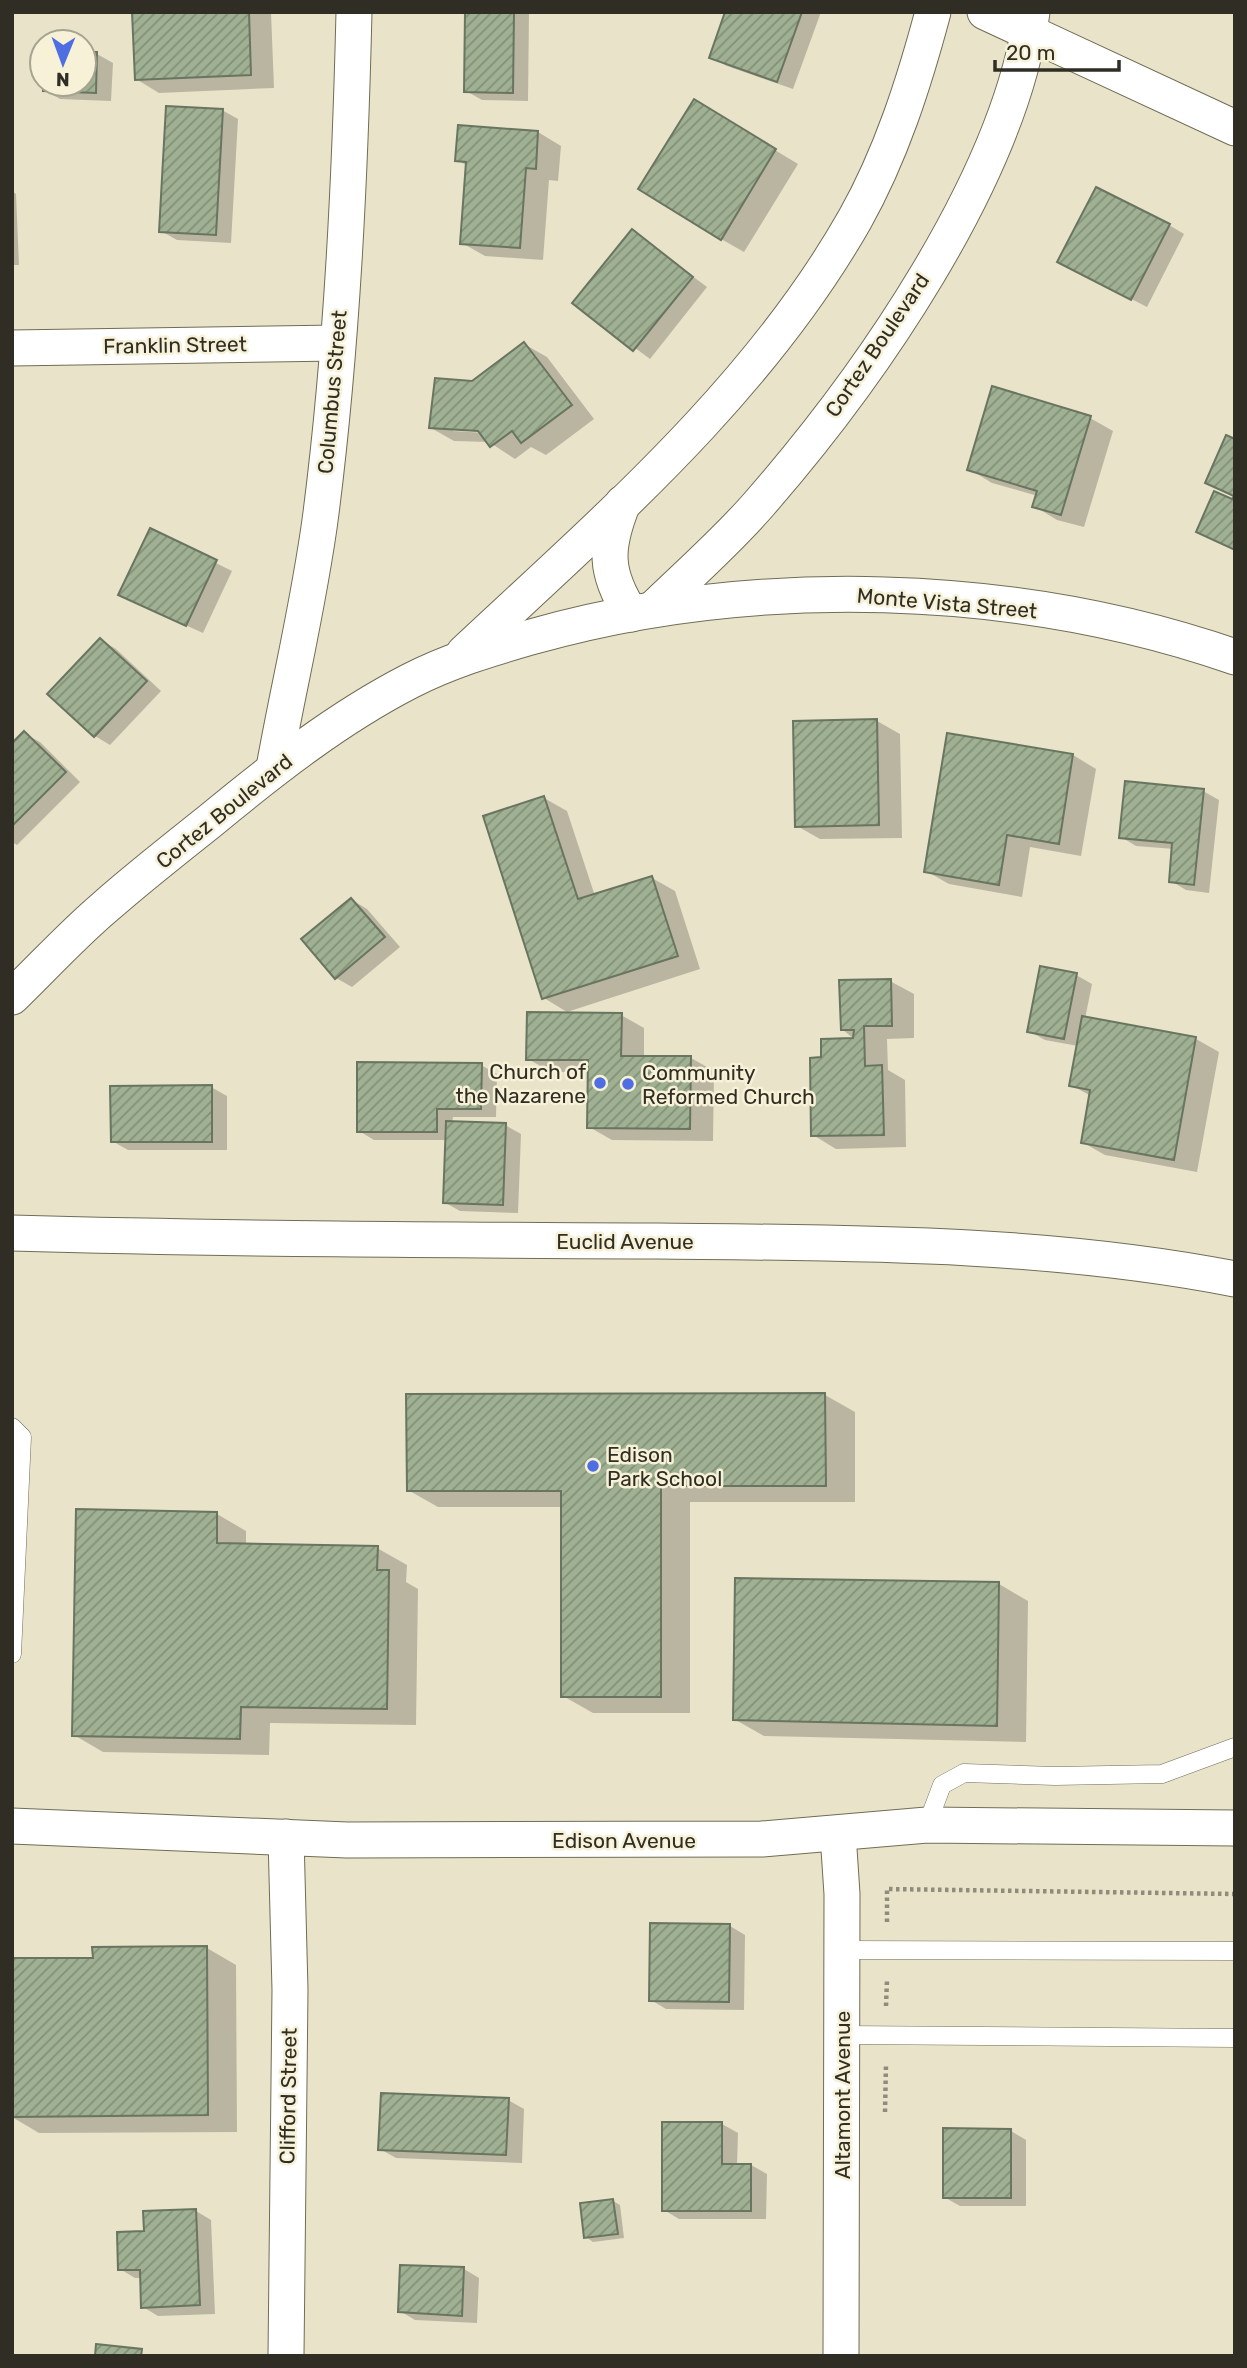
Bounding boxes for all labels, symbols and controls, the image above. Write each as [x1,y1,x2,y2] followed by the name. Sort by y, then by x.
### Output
[28,28,98,98] north arrow
[995,28,1119,72] scale bar
[1006,40,1055,65] text: 20 m
[56,68,70,91] text: N
[820,268,934,422] street label: Cortez Boulevard
[312,309,352,475] street label: Columbus Street
[103,331,247,359] street label: Franklin Street
[856,583,1038,623] street label: Monte Vista Street
[151,748,297,874] street label: Cortez Boulevard
[456,1059,586,1108] place label: Church of the Nazarene
[642,1060,815,1109] place label: Community Reformed Church
[592,1075,608,1091] marker: Church of the Nazarene
[620,1076,636,1092] marker: Community Reformed Church
[556,1229,694,1254] street label: Euclid Avenue
[607,1442,722,1491] place label: Edison Park School
[585,1458,601,1474] marker: Edison Park School
[552,1828,696,1853] street label: Edison Avenue
[830,2011,855,2179] street label: Altamont Avenue
[274,2027,302,2165] street label: Clifford Street

